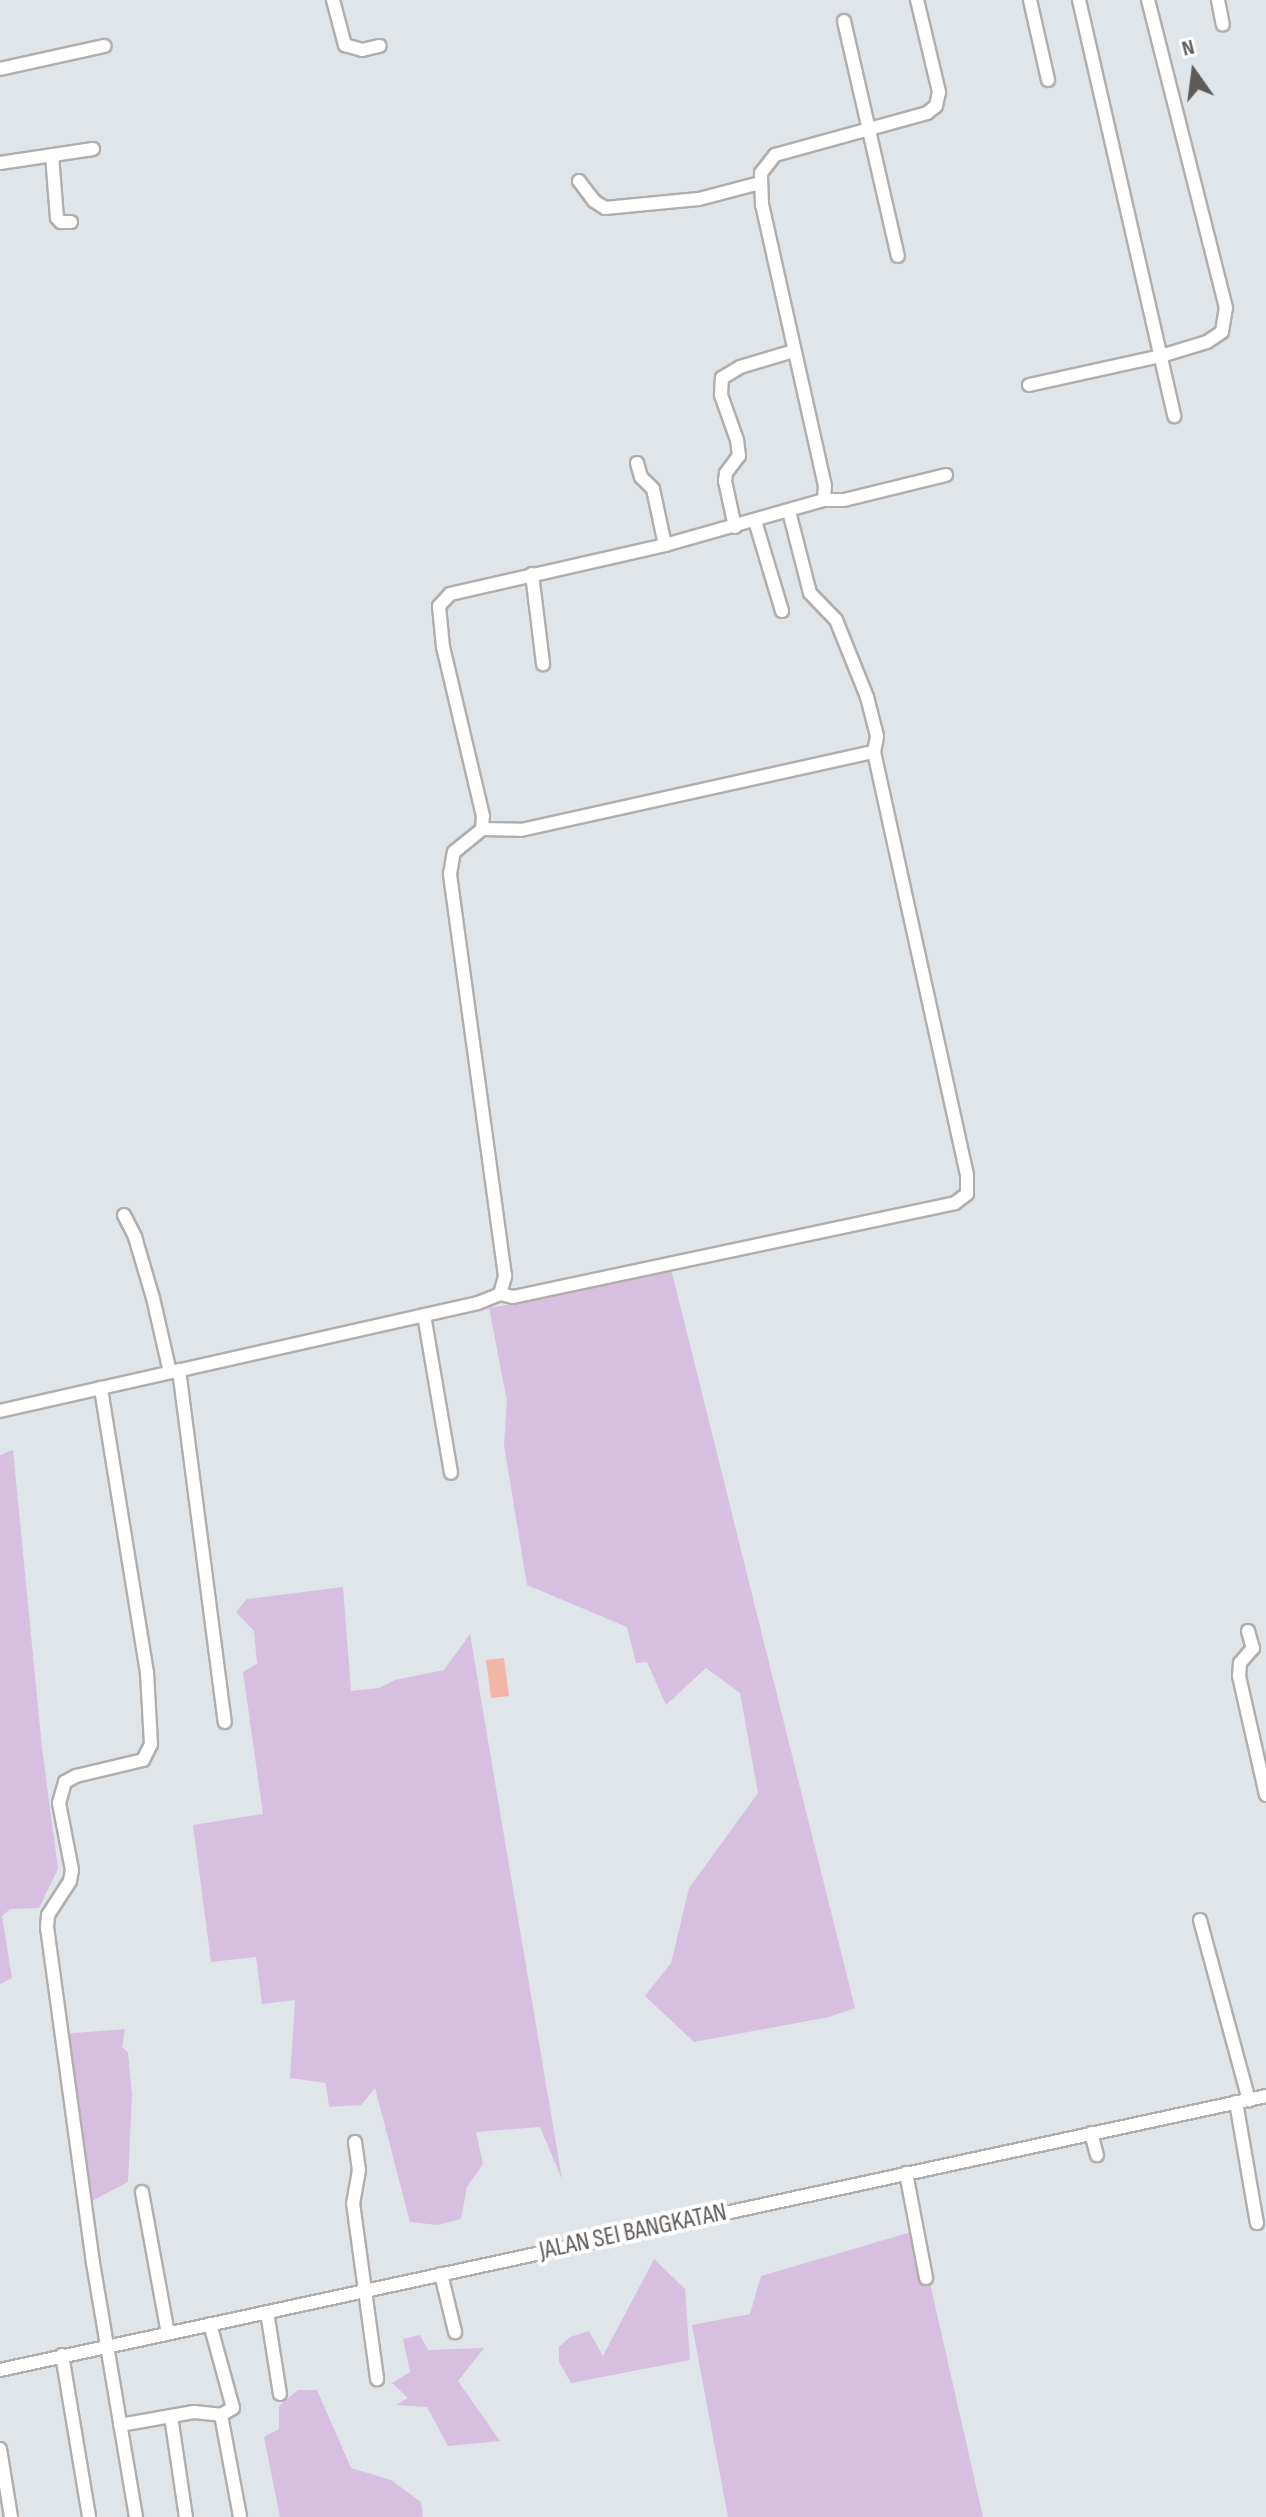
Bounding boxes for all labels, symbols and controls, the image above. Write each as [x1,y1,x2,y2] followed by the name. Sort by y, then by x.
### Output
[1154,32,1234,112] north arrow
[1179,34,1197,63] text: N
[536,2197,730,2267] street label: JALAN SEI BANGKATAN

